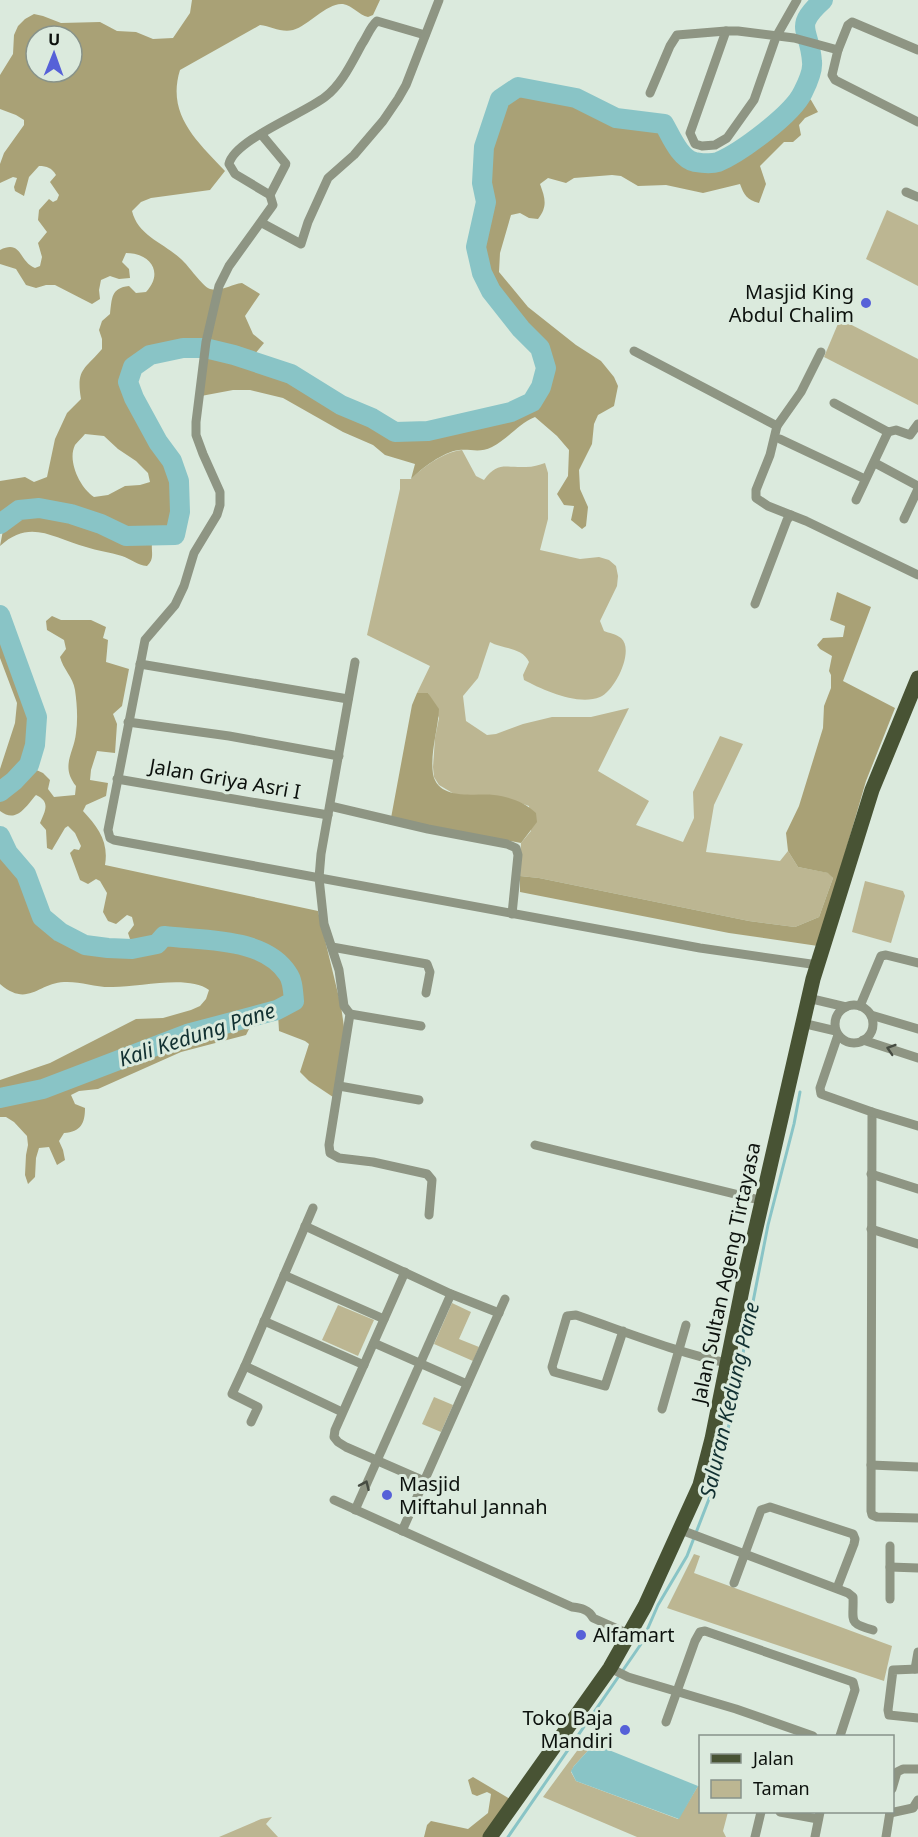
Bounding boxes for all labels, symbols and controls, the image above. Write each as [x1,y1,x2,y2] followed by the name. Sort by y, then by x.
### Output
[24,24,84,84] north arrow
[48,28,61,50] text: U
[729,278,854,328] place label: Masjid King Abdul Chalim
[859,296,873,310] marker: Masjid King Abdul Chalim
[145,752,303,805] street label: Jalan Griya Asri I
[115,996,278,1073] water label: Kali Kedung Pane
[886,1044,897,1057] one-way arrow
[684,1140,766,1408] street label: Jalan Sultan Ageng Tirtayasa
[693,1299,765,1501] water label: Saluran Kedung Pane
[399,1470,548,1520] place label: Masjid Miftahul Jannah
[358,1481,370,1492] one-way arrow
[380,1488,394,1502] marker: Masjid Miftahul Jannah
[593,1621,674,1648] place label: Alfamart
[574,1628,588,1642] marker: Alfamart
[523,1704,613,1754] place label: Toko Baja Mandiri
[618,1723,632,1737] marker: Toko Baja Mandiri
[699,1735,894,1813] legend
[751,1746,794,1770] text: Jalan
[753,1776,810,1800] text: Taman

